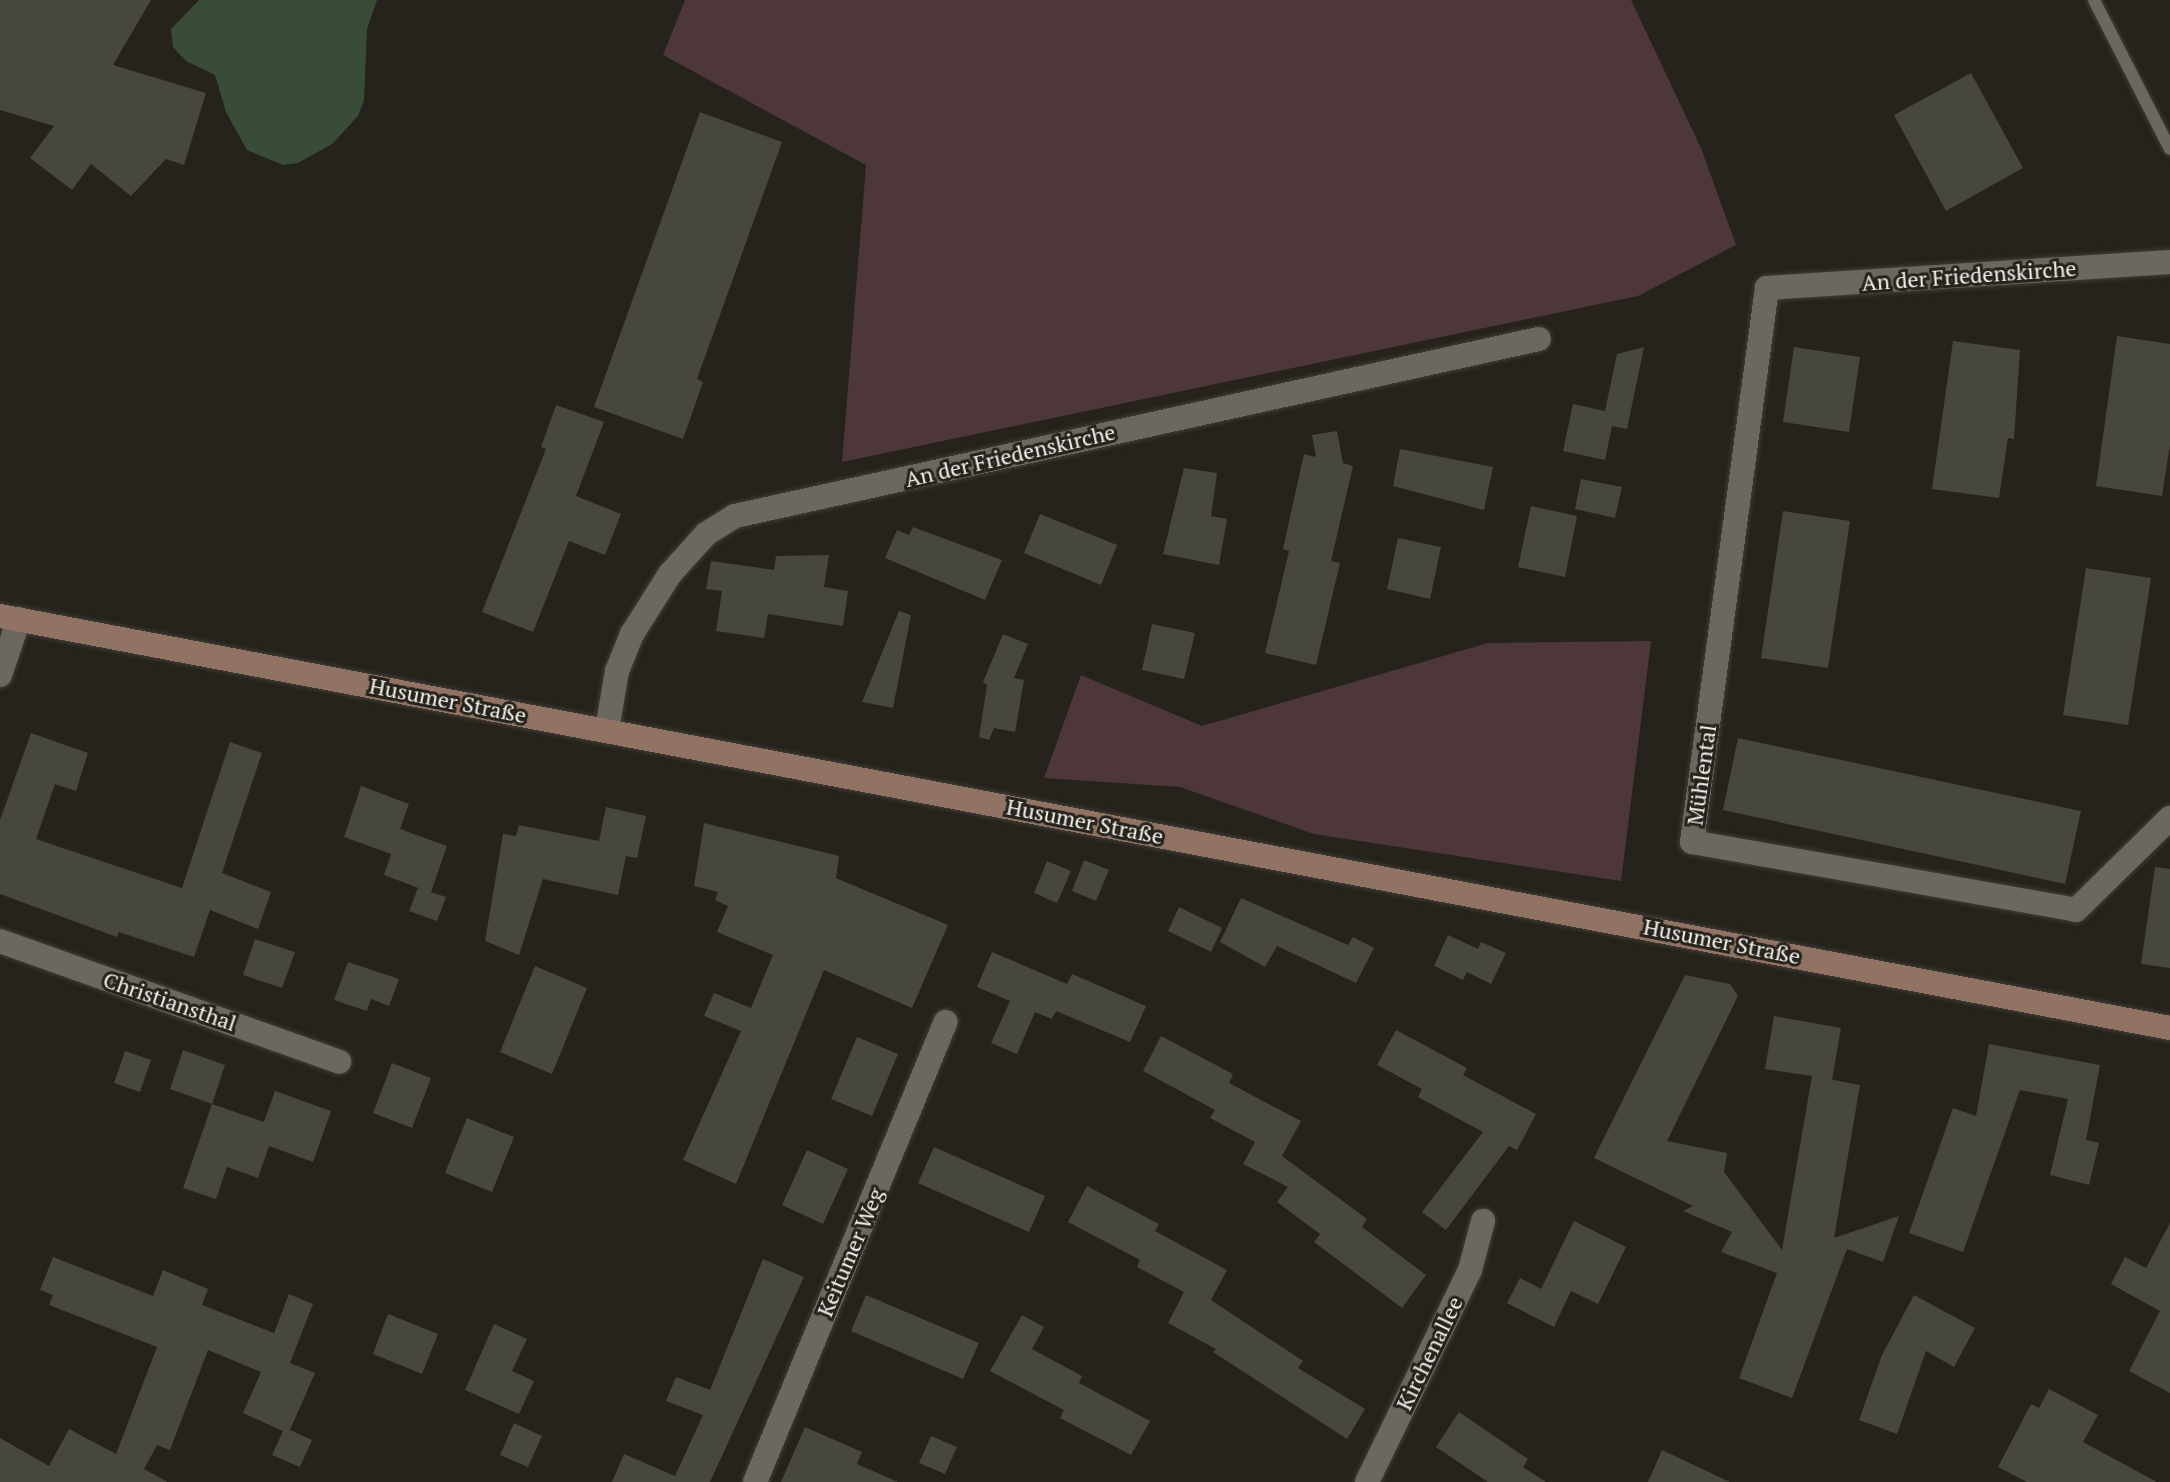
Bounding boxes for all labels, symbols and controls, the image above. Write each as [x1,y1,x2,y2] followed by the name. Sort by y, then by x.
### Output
[1861,254,2077,296] street label: An der Friedenskirche
[902,418,1118,492] street label: An der Friedenskirche
[367,672,529,728] street label: Husumer Straße
[1681,723,1721,827] street label: Mühlental
[1004,793,1166,849] street label: Husumer Straße
[1641,913,1803,969] street label: Husumer Straße
[100,966,240,1036] street label: Christiansthal
[811,1184,889,1320] street label: Keitumer Weg
[1390,1292,1468,1414] street label: Kirchenallee

